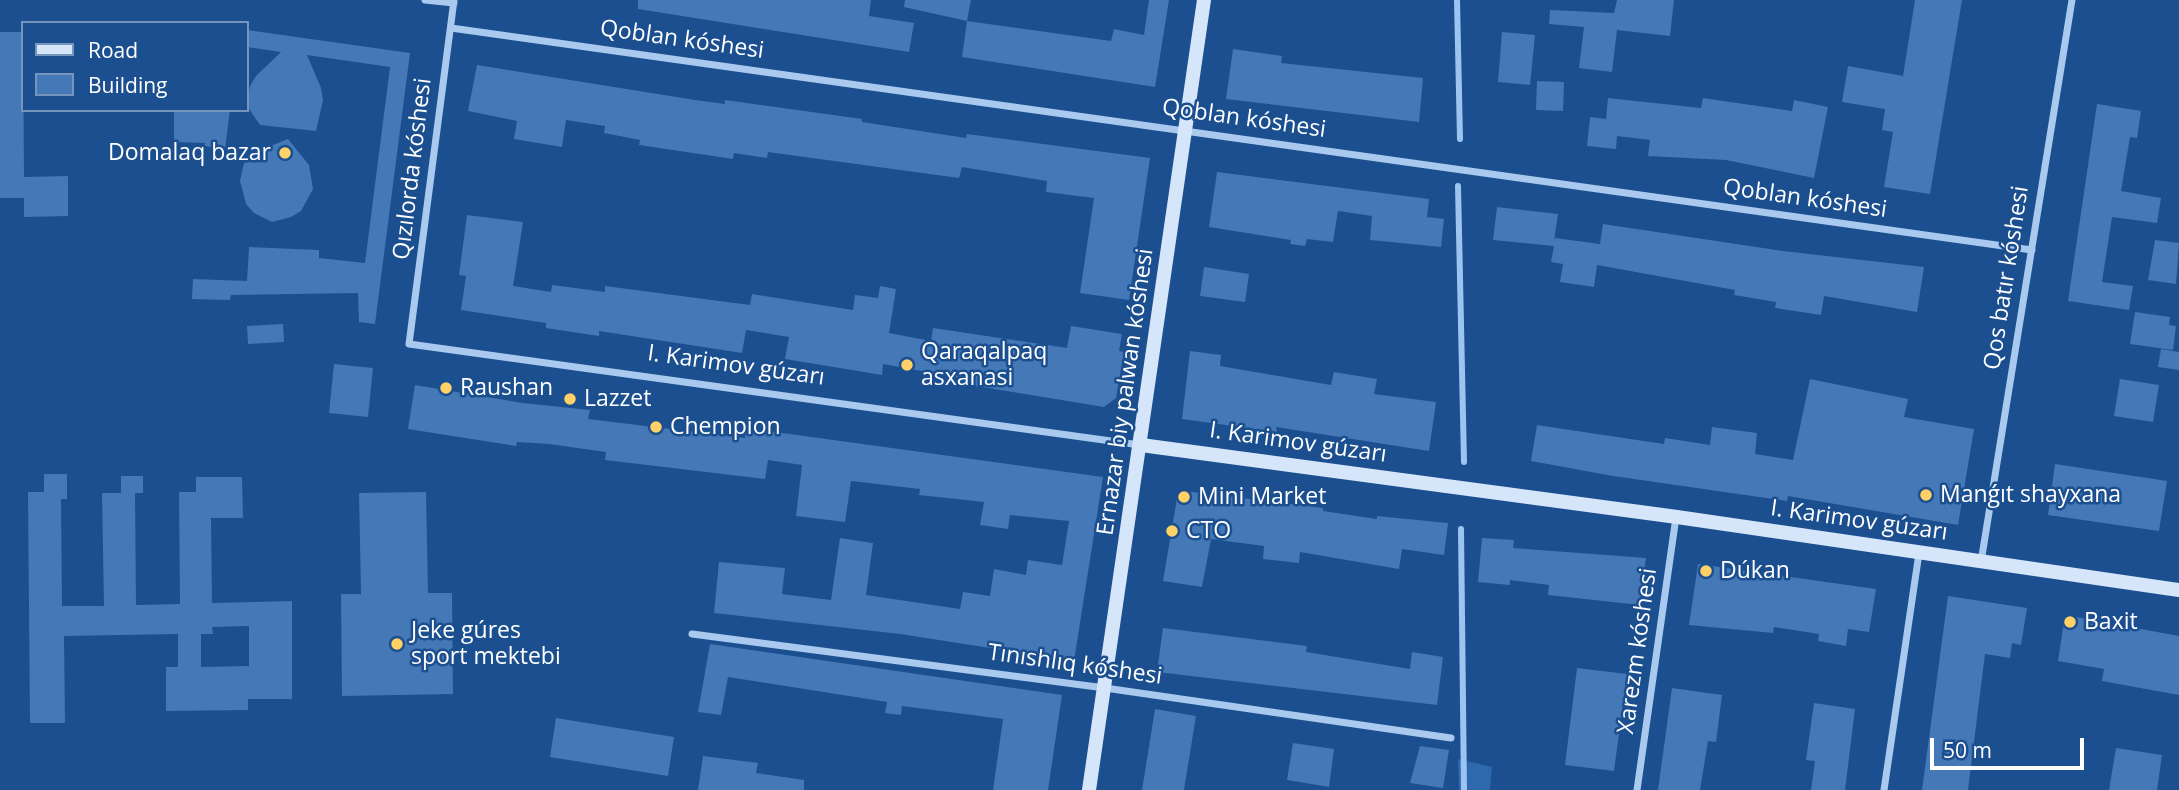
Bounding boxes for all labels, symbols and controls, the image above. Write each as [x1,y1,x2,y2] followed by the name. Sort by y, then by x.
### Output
[598,15,766,65] street label: Qoblan kóshesi
[21,21,248,112] legend
[88,36,138,64] text: Road
[88,71,167,99] text: Building
[388,77,438,261] street label: Qızılorda kóshesi
[1160,94,1328,144] street label: Qoblan kóshesi
[108,139,271,167] place label: Domalaq bazar
[277,145,293,161] marker: Domalaq bazar
[1721,174,1889,224] street label: Qoblan kóshesi
[1979,184,2035,372] street label: Qos batır kóshesi
[1092,247,1160,537] street label: Ernazar biy palwan kóshesi
[921,338,1047,392] place label: Qaraqalpaq asxanasi
[646,340,826,392] street label: I. Karimov gúzarı
[899,357,915,373] marker: Qaraqalpaq asxanasi
[460,374,553,402] place label: Raushan
[438,380,454,396] marker: Raushan
[584,385,651,413] place label: Lazzet
[562,391,578,407] marker: Lazzet
[670,413,781,441] place label: Chempion
[1208,417,1388,469] street label: I. Karimov gúzarı
[648,419,664,435] marker: Chempion
[1940,481,2121,509] place label: Manǵıt shayxana
[1198,483,1326,511] place label: Mini Market
[1918,487,1934,503] marker: Manǵıt shayxana
[1176,489,1192,505] marker: Mini Market
[1769,495,1949,547] street label: I. Karimov gúzarı
[1186,517,1231,545] place label: СТО
[1164,523,1180,539] marker: СТО
[1720,557,1790,585] place label: Dúkan
[1698,563,1714,579] marker: Dúkan
[1613,566,1663,736] street label: Xarezm kóshesi
[2084,608,2138,636] place label: Baxit
[2062,614,2078,630] marker: Baxit
[411,617,561,671] place label: Jeke gúres sport mektebi
[389,636,405,652] marker: Jeke gúres sport mektebi
[986,639,1164,691] street label: Tınıshlıq kóshesi
[1934,724,2088,768] scale bar
[1943,736,1992,764] text: 50 m

